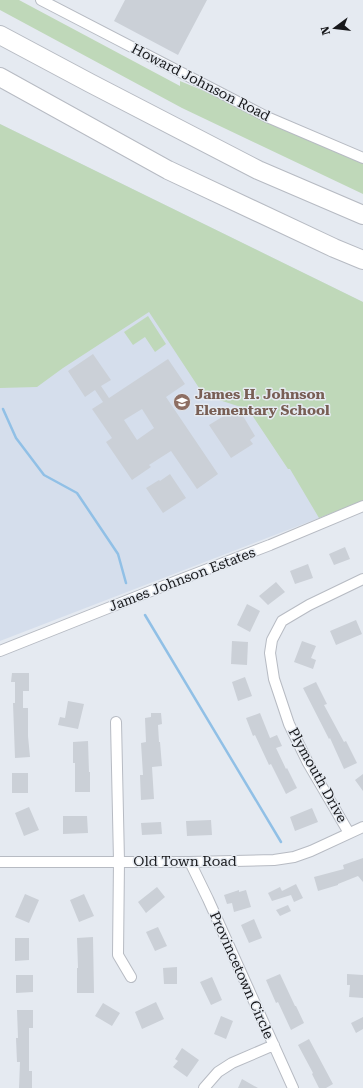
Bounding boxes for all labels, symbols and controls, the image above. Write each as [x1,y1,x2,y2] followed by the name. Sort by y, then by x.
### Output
[315,8,355,48] north arrow
[318,24,333,36] text: N
[129,40,273,124] street label: Howard Johnson Road
[195,386,330,418] place label: James H. Johnson Elementary School
[172,392,192,412] school or university icon: James H. Johnson Elementary School
[106,544,258,614] street label: James Johnson Estates
[285,725,351,825] street label: Plymouth Drive
[133,853,237,869] street label: Old Town Road
[207,909,277,1041] street label: Provincetown Circle

